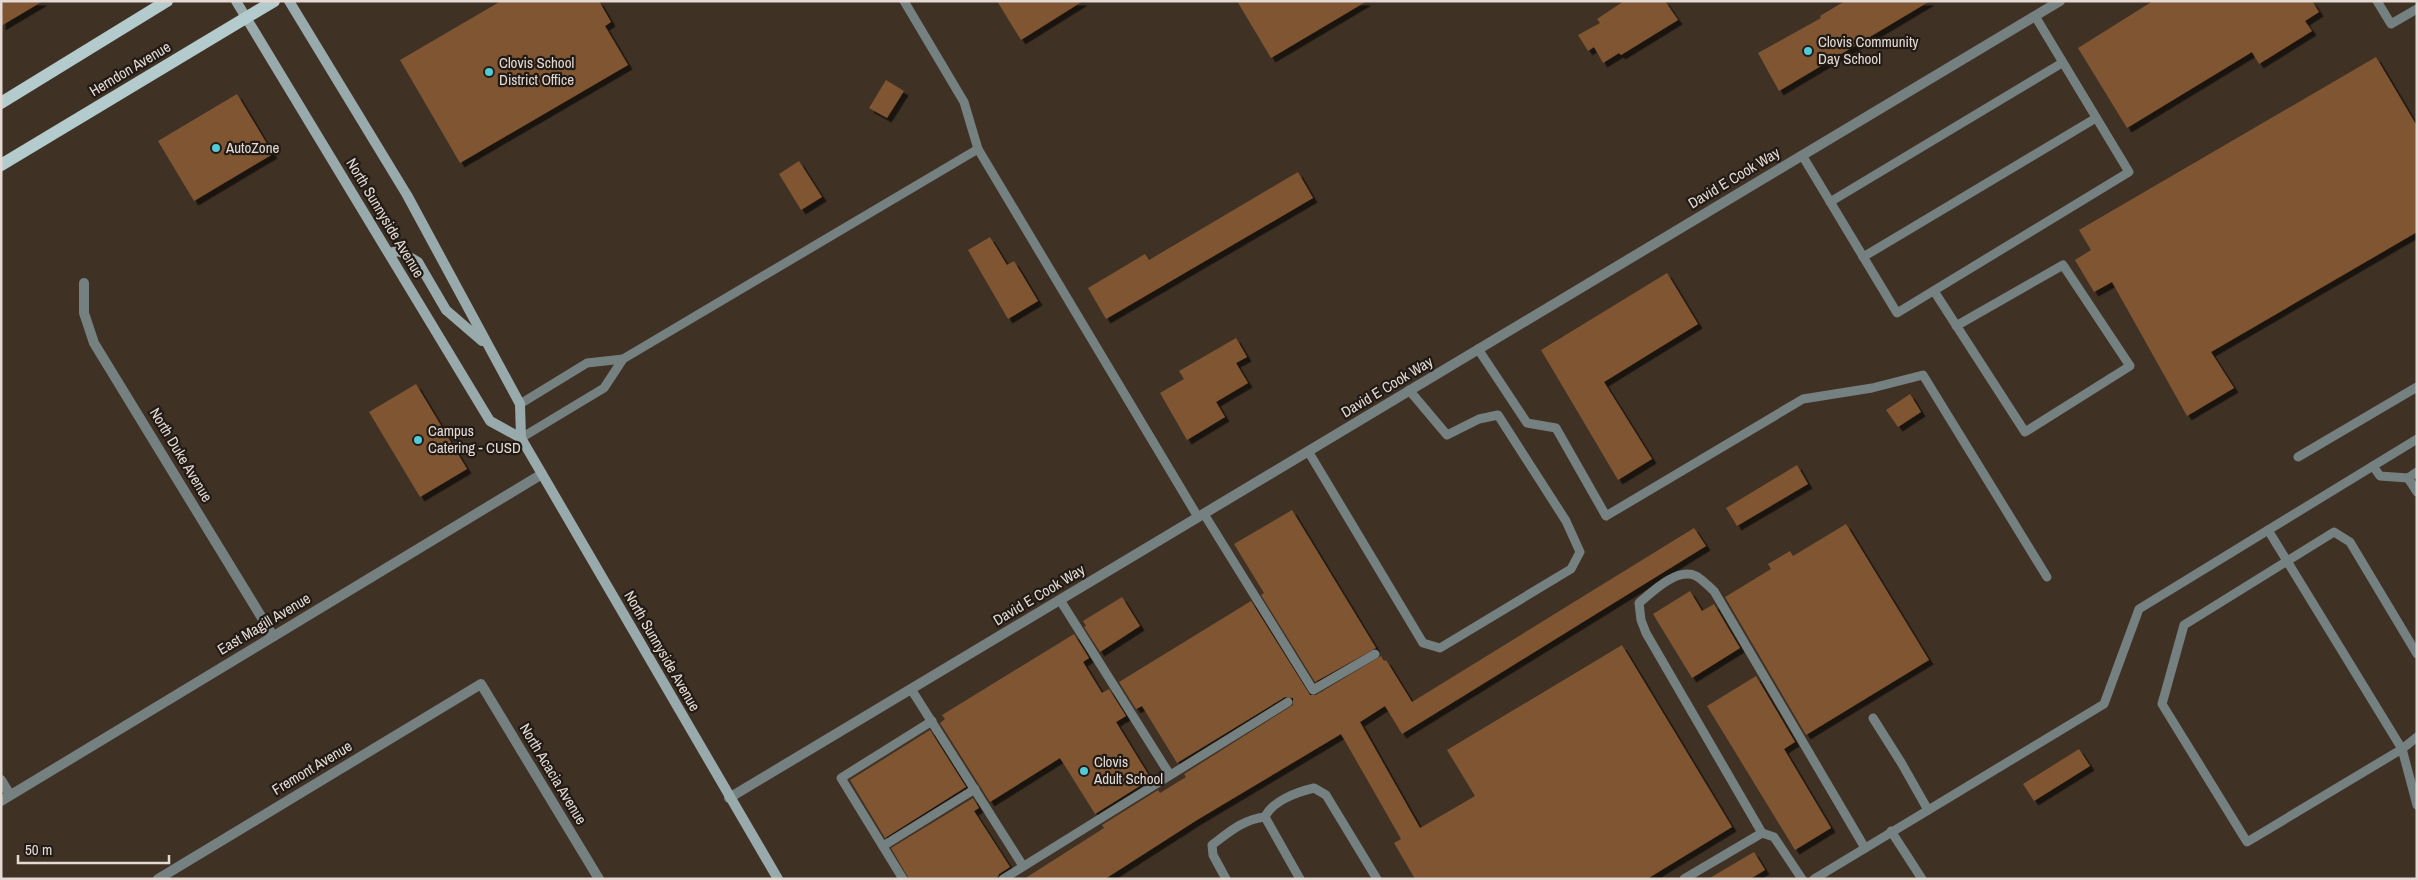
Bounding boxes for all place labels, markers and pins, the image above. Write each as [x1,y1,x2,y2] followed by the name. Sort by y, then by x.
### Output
[1818,31,1919,69] place label: Clovis Community Day School
[1802,45,1814,57] marker: Clovis Community Day School
[499,52,574,90] place label: Clovis School District Office
[483,66,495,78] marker: Clovis School District Office
[225,137,280,158] place label: AutoZone
[210,142,222,154] marker: AutoZone
[428,420,521,458] place label: Campus Catering - CUSD
[412,434,424,446] marker: Campus Catering - CUSD
[1093,751,1163,789] place label: Clovis Adult School
[1078,765,1090,777] marker: Clovis Adult School

